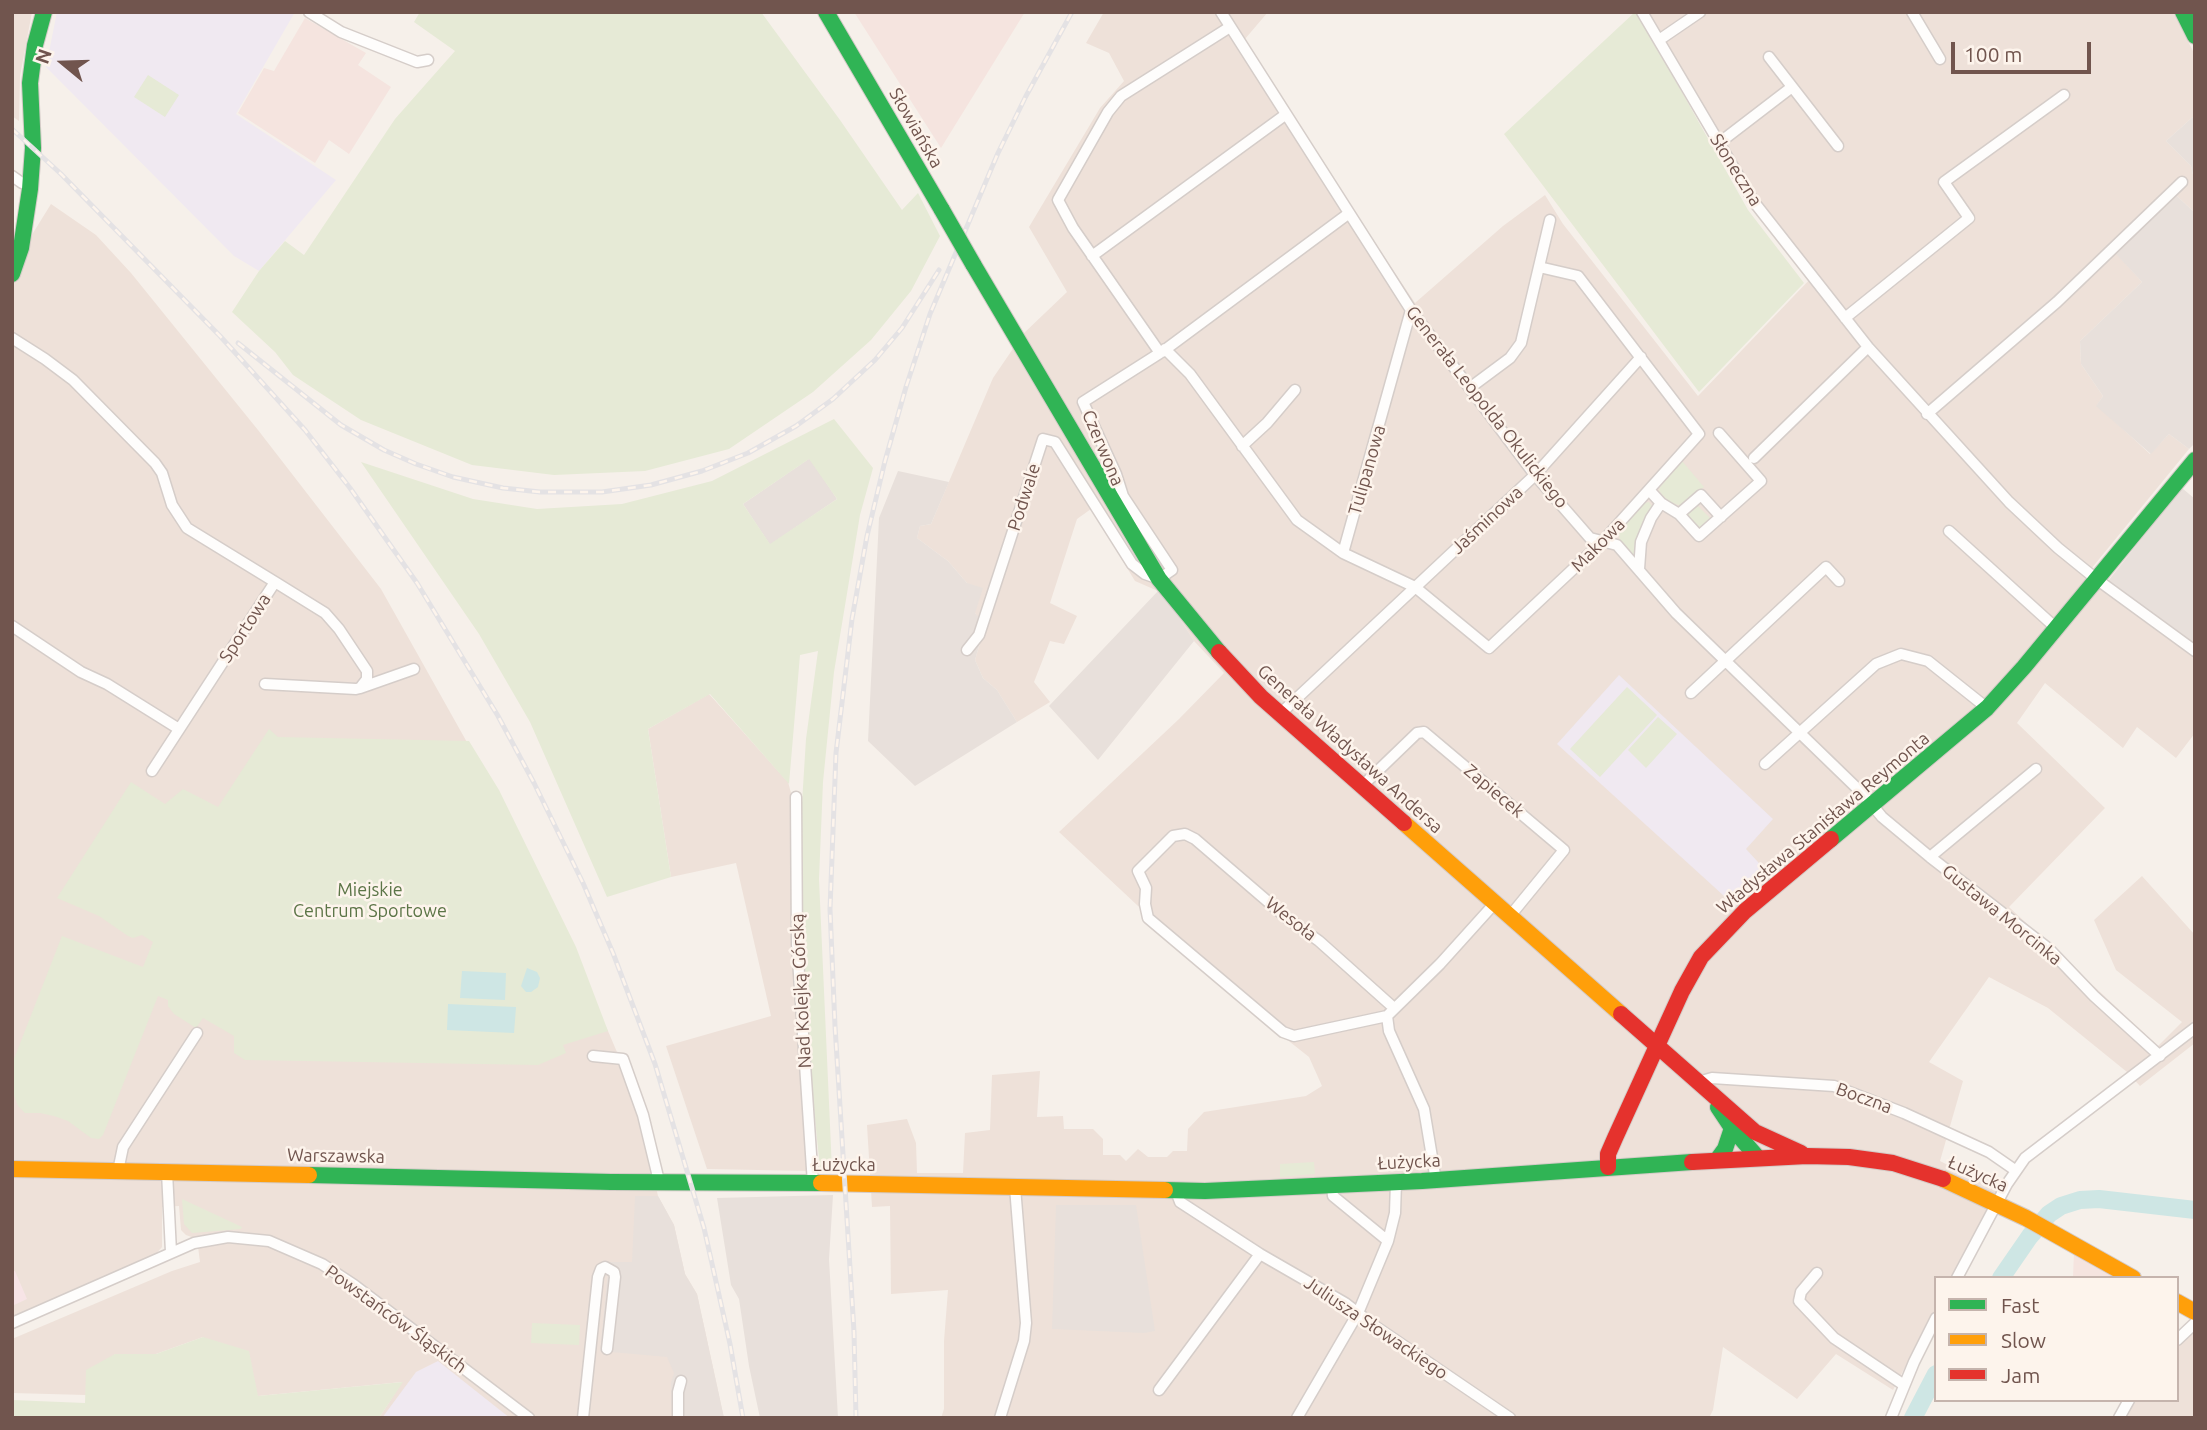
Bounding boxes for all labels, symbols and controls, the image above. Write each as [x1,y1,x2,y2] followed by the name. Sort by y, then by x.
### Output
[28,28,98,98] north arrow
[1955,28,2095,72] scale bar
[1964,42,2022,66] text: 100 m
[30,46,56,66] text: N
[884,84,948,172] street label: Słowiańska
[1705,130,1767,210] street label: Słoneczna
[1401,302,1573,512] street label: Generała Leopolda Okulickiego
[1077,407,1129,489] street label: Czerwona
[1344,422,1390,518] street label: Tulipanowa
[1003,461,1045,533] street label: Podwale
[1447,481,1527,559] street label: Jaśminowa
[1567,514,1629,576] street label: Makowa
[215,589,275,667] street label: Sportowa
[1253,660,1447,838] street label: Generała Władysława Andersa
[1712,728,1934,918] street label: Władysława Stanisława Reymonta
[1460,760,1528,822] street label: Zapiecek
[1938,860,2066,970] street label: Gustawa Morcinka
[293,879,447,922] park label: Miejskie Centrum Sportowe
[1261,892,1321,946] street label: Wesoła
[786,913,816,1069] street label: Nad Kolejką Górską
[1833,1078,1895,1118] street label: Boczna
[287,1144,385,1168] street label: Warszawska
[1377,1150,1441,1174] street label: Łużycka
[1945,1151,2011,1197] street label: Łużycka
[812,1154,876,1176] street label: Łużycka
[321,1260,471,1378] street label: Powstańców Śląskich
[1300,1272,1452,1384] street label: Juliusza Słowackiego
[1934,1276,2179,1402] legend
[2001,1293,2039,1317] text: Fast
[2001,1328,2046,1352] text: Slow
[2001,1363,2040,1387] text: Jam

